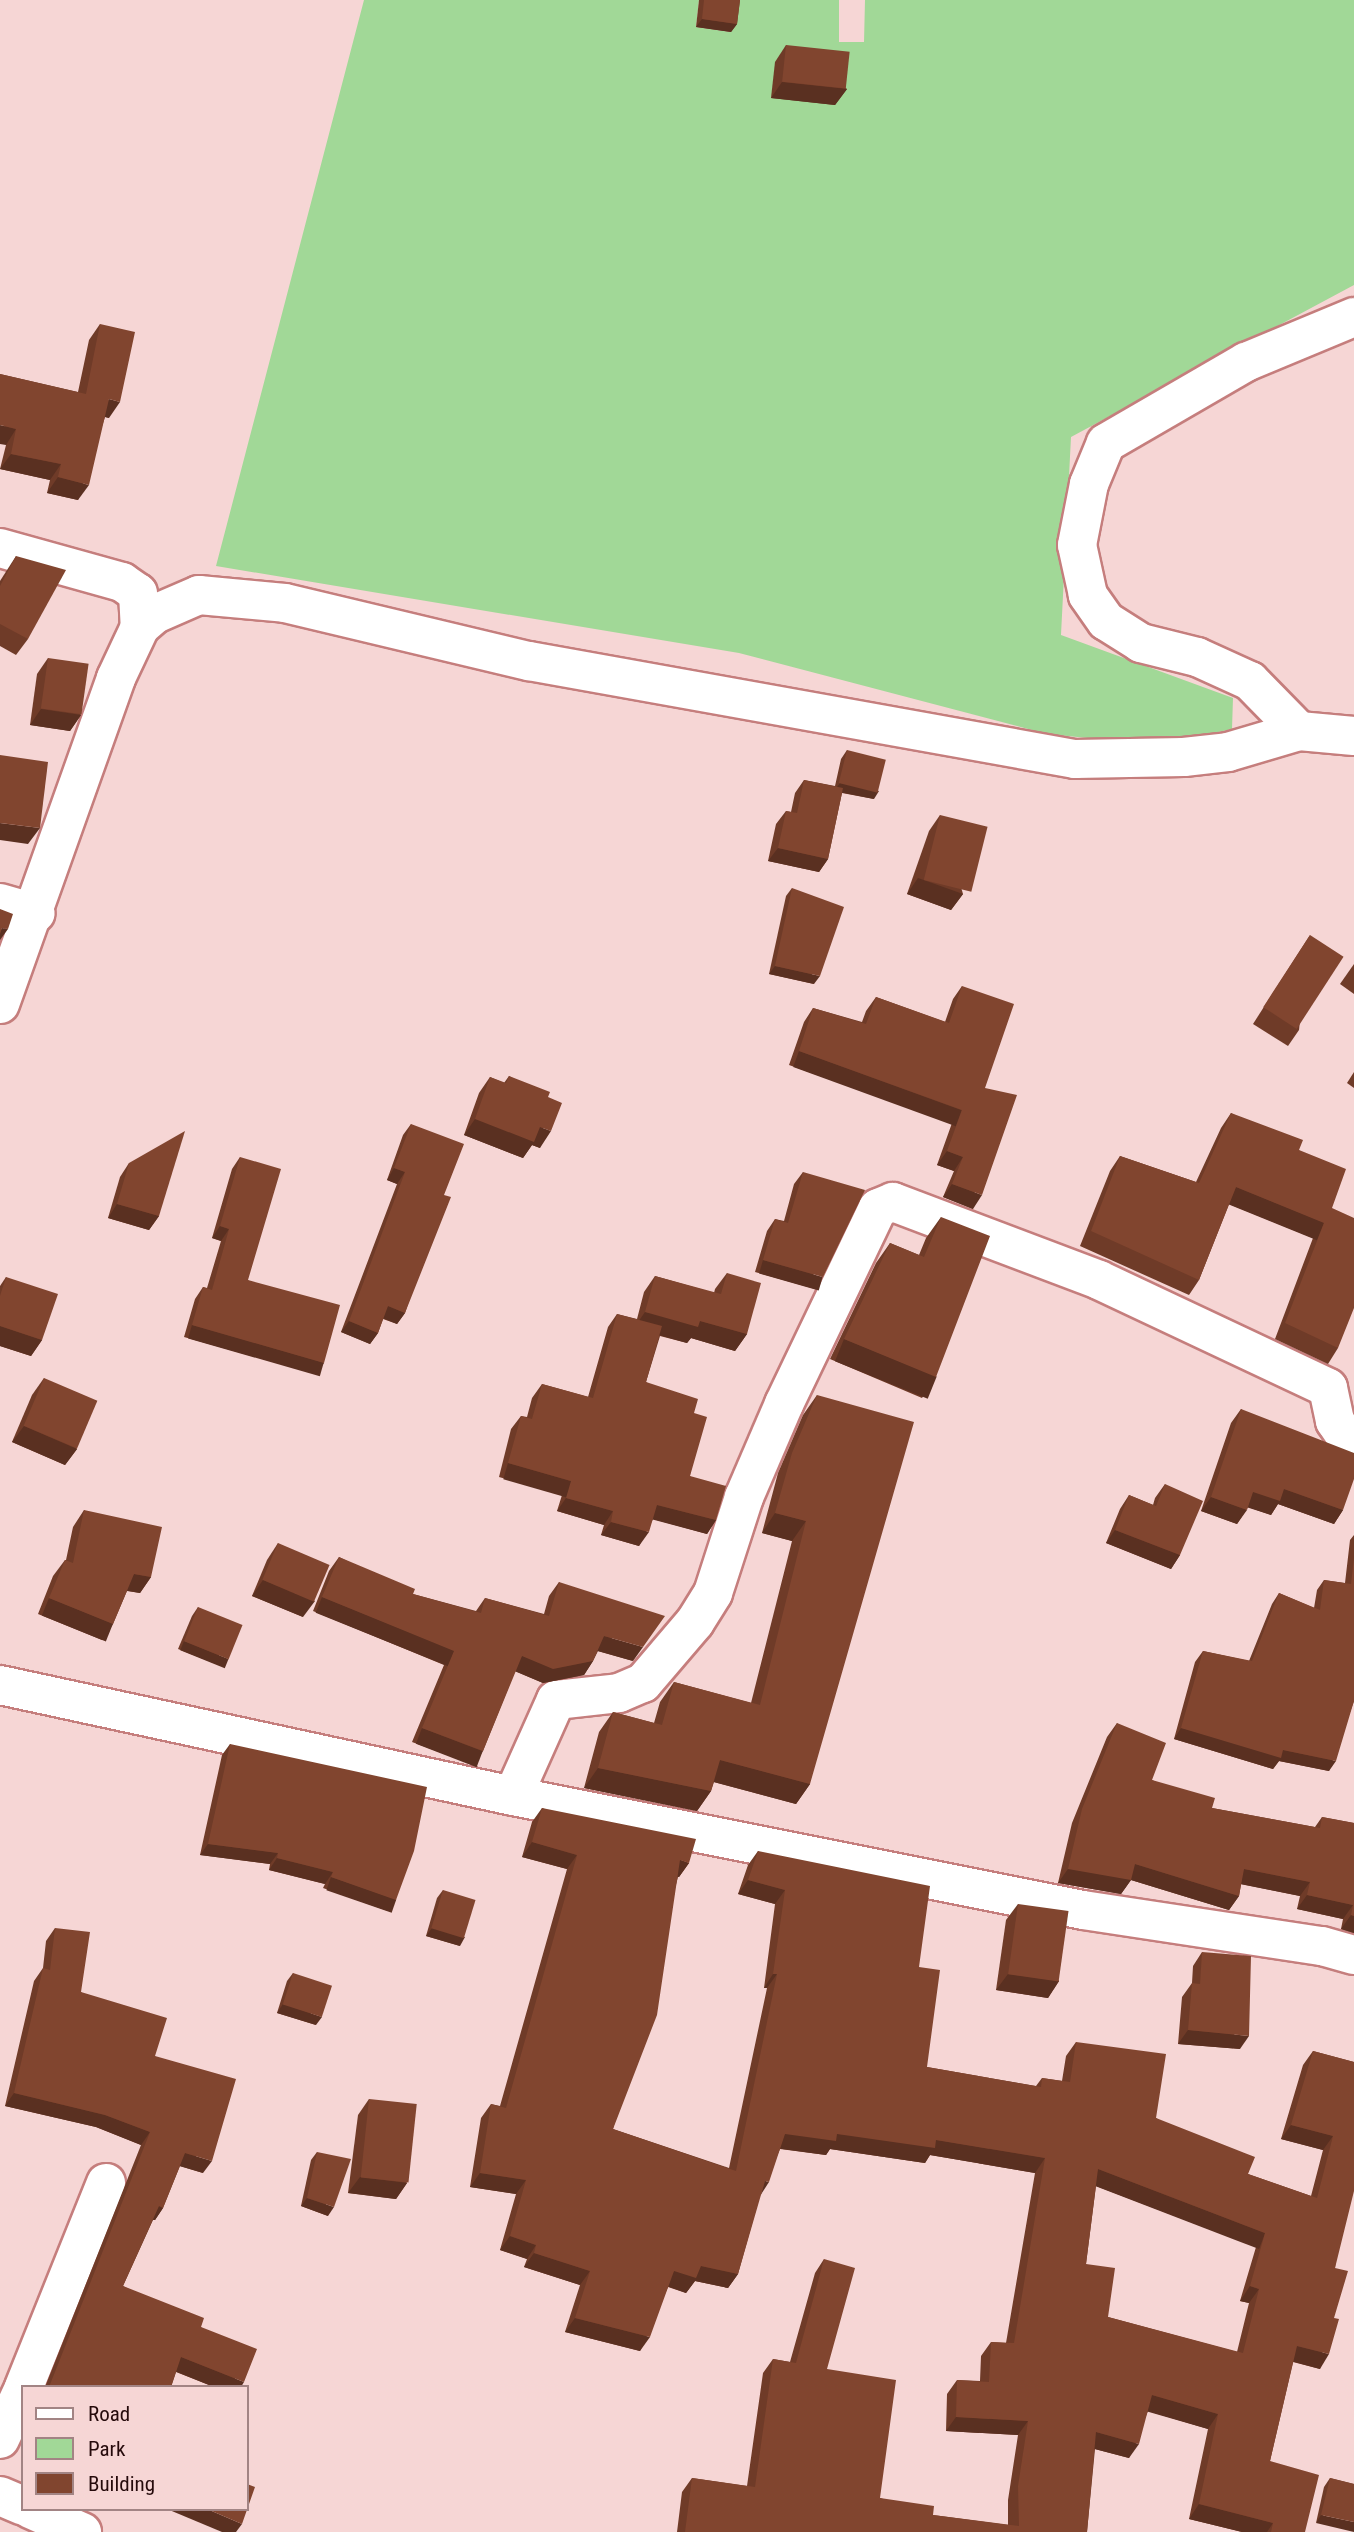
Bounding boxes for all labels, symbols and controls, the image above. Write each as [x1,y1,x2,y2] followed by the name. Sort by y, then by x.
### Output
[21,2385,248,2511] legend
[88,2402,130,2426] text: Road
[88,2437,125,2461] text: Park
[88,2472,155,2496] text: Building

